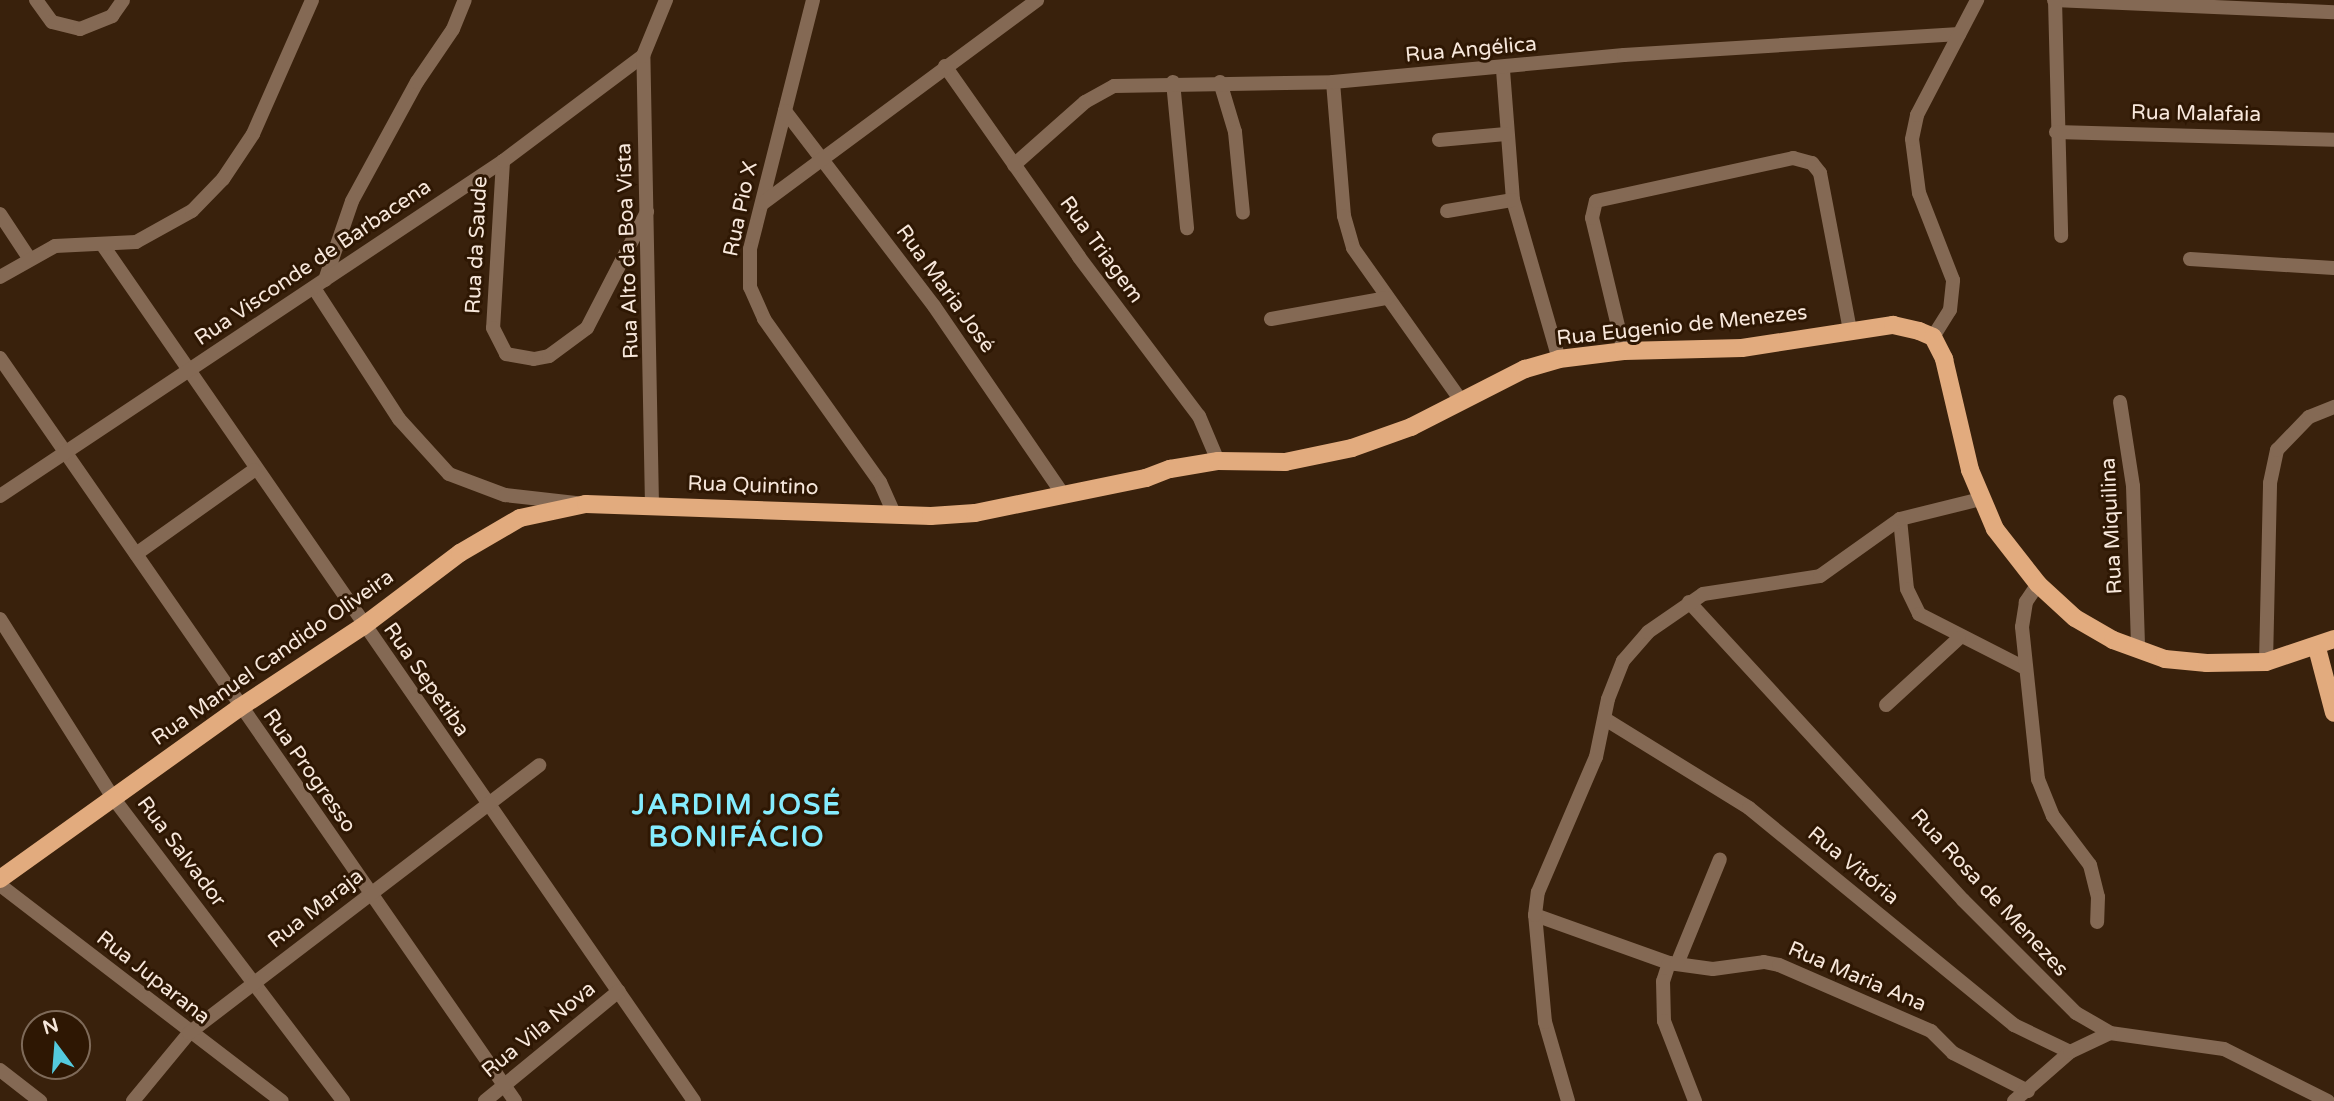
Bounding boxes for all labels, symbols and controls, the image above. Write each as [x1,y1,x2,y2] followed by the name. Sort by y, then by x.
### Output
[1404,32,1538,68] street label: Rua Angélica
[2131,100,2261,128] street label: Rua Malafaia
[612,142,644,360] street label: Rua Alto da Boa Vista
[719,159,763,259] street label: Rua Pio X
[190,174,436,352] street label: Rua Visconde de Barbacena
[461,175,493,315] street label: Rua da Saude
[1054,192,1148,308] street label: Rua Triagem
[890,220,1000,358] street label: Rua Maria José
[1555,300,1809,352] street label: Rua Eugenio de Menezes
[2096,457,2128,595] street label: Rua Miquilina
[687,471,819,501] street label: Rua Quintino
[147,565,399,751] street label: Rua Manuel Candido Oliveira
[377,618,475,742] street label: Rua Sepetiba
[257,704,361,838] street label: Rua Progresso
[633,788,841,854] district label: JARDIM JOSÉ BONIFÁCIO
[131,792,231,912] street label: Rua Salvador
[1905,804,2073,982] street label: Rua Rosa de Menezes
[1802,821,1904,911] street label: Rua Vitória
[263,864,369,954] street label: Rua Maraja
[91,926,215,1030] street label: Rua Juparana
[1784,937,1930,1017] street label: Rua Maria Ana
[477,976,601,1084] street label: Rua Vila Nova
[21,1010,91,1080] north arrow
[40,1014,61,1039] text: N

